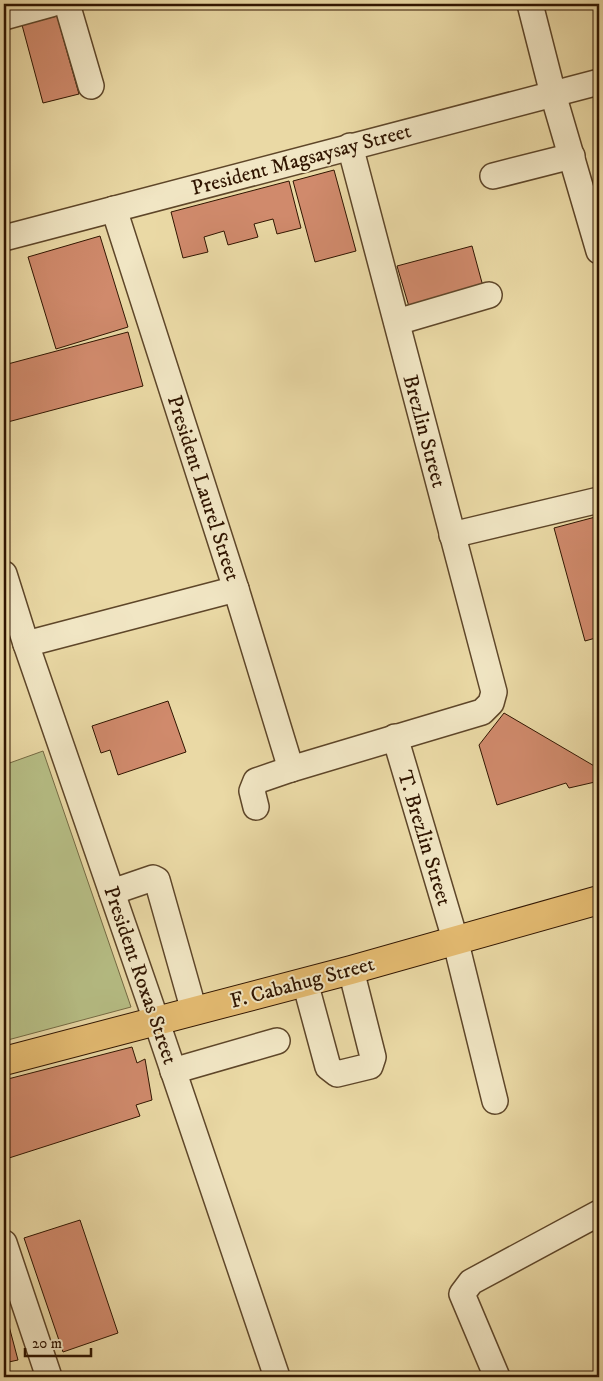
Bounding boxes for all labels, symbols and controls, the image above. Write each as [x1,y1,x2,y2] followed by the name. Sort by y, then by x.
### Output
[189,118,414,202] street label: President Magsaysay Street
[397,372,452,491] street label: Brezlin Street
[161,392,245,585] street label: President Laurel Street
[391,768,457,909] street label: T. Brezlin Street
[97,883,183,1068] street label: President Roxas Street
[227,951,378,1015] street label: F. Cabahug Street
[25,1326,91,1358] scale bar
[32,1334,62,1353] text: 20 m

